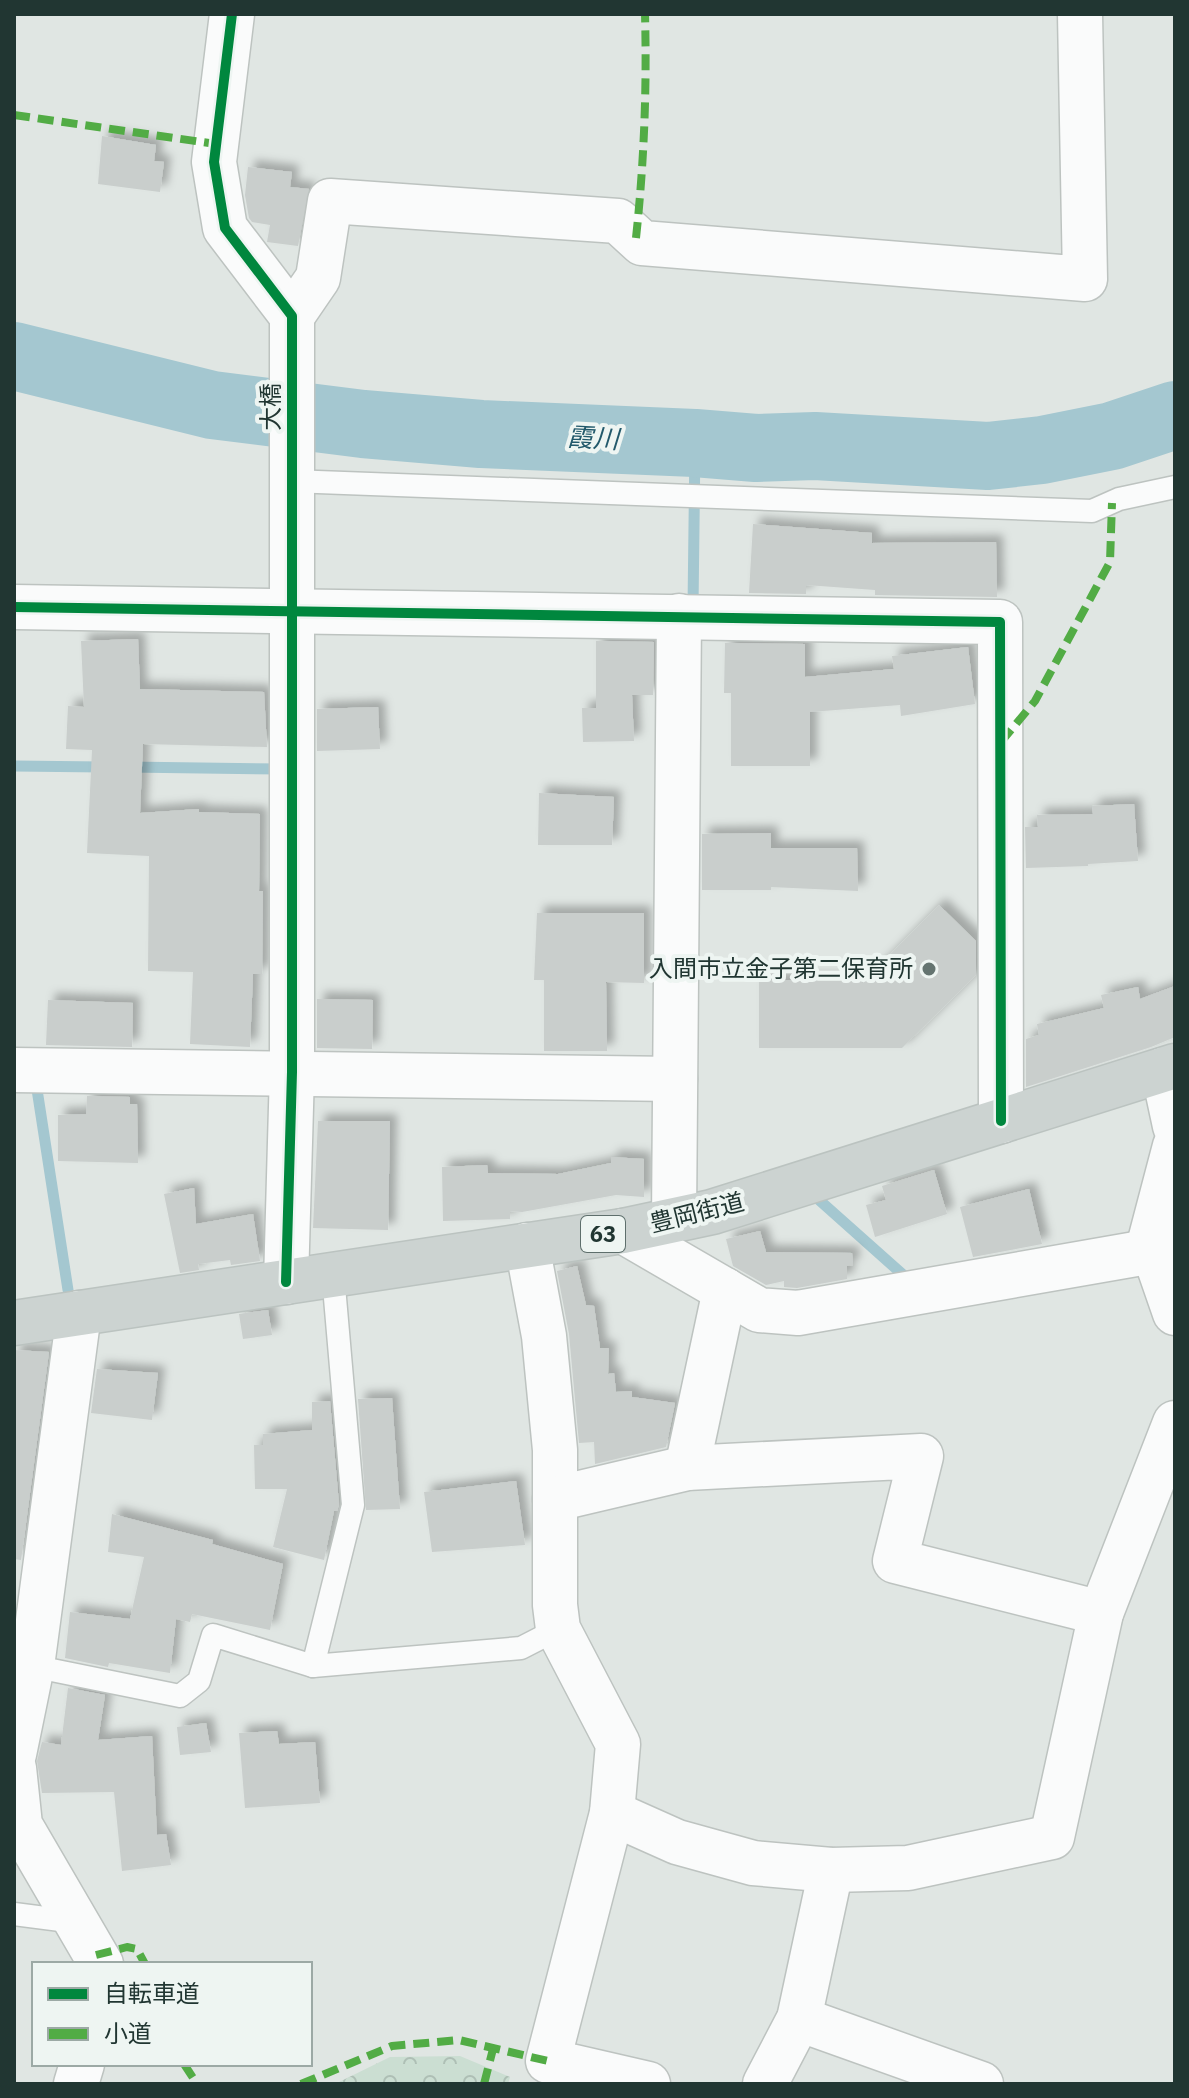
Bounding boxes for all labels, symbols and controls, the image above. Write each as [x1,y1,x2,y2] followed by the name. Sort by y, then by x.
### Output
[254,383,286,431] street label: 大橋
[566,419,623,455] water label: 霞川
[649,952,913,984] place label: 入間市立金子第二保育所
[920,960,938,978] marker: 入間市立金子第二保育所
[646,1185,747,1239] street label: 豊岡街道
[581,1216,625,1252] road number: 63
[32,1962,312,2066] legend
[104,1977,200,2009] text: 自転車道
[104,2017,152,2049] text: 小道

